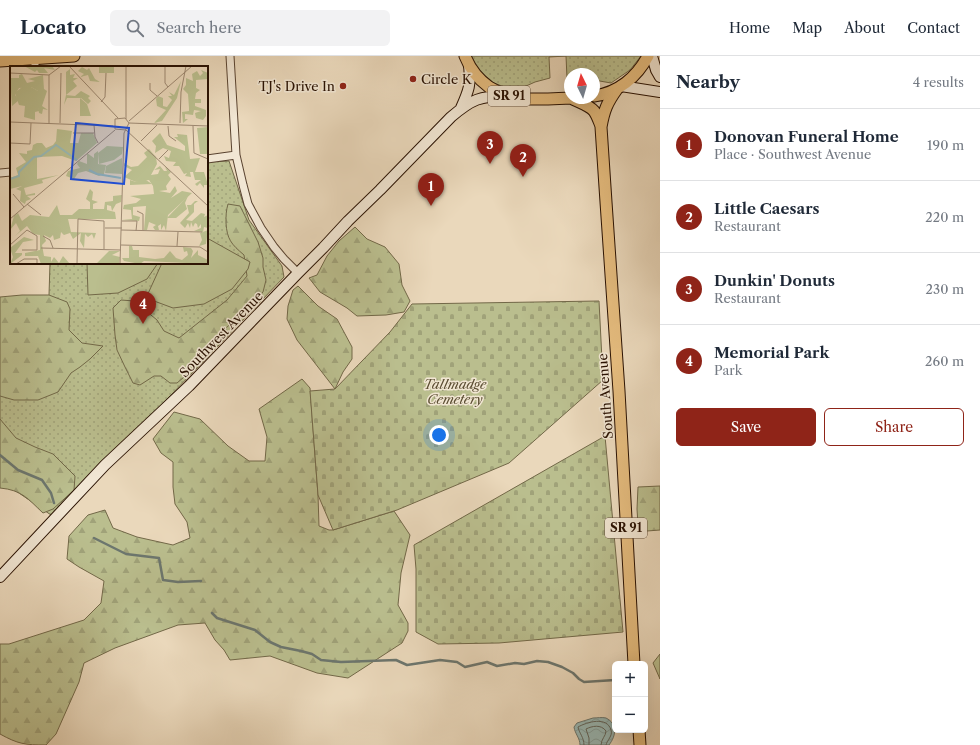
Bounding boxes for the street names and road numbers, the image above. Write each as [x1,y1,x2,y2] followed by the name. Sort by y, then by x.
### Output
[488,86,530,106] road number: SR 91
[176,288,266,380] street label: Southwest Avenue
[594,353,616,439] street label: South Avenue
[605,518,647,538] road number: SR 91

